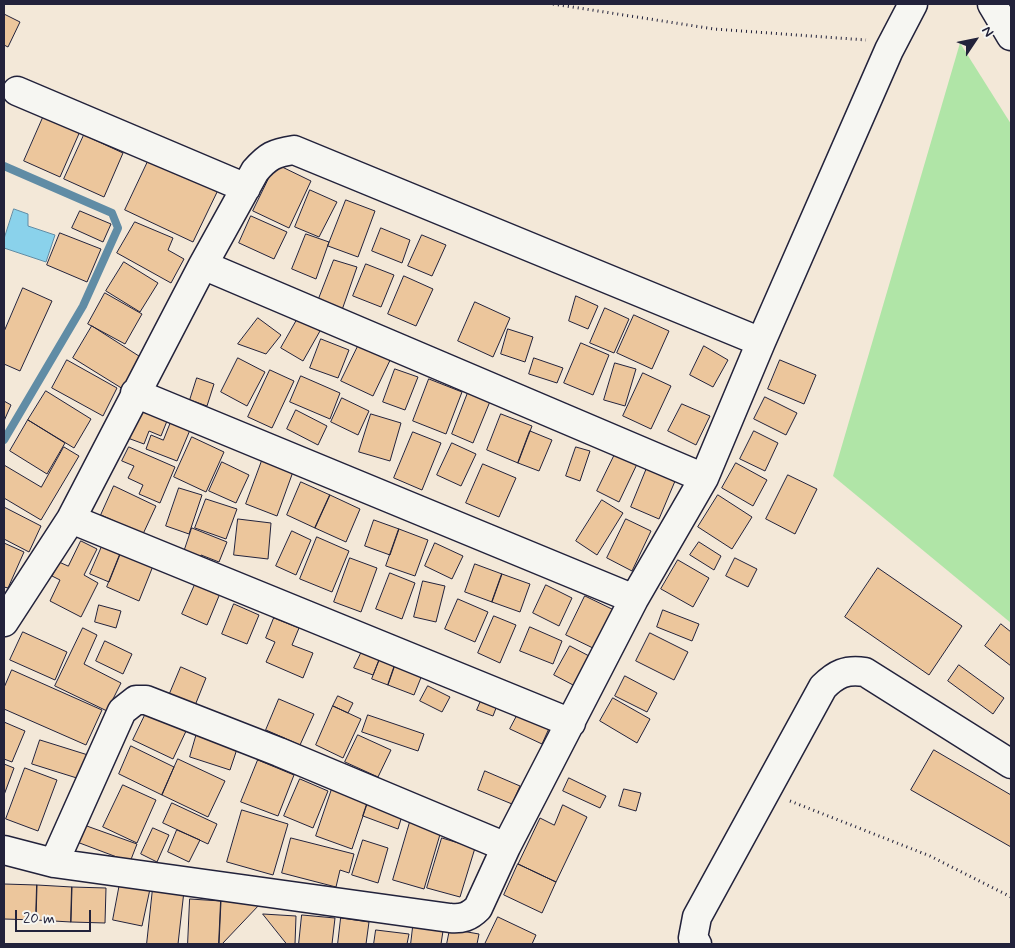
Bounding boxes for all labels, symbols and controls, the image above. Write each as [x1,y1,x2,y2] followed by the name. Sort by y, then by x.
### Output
[950,15,1000,65] north arrow
[977,23,998,41] text: N
[18,900,94,932] scale bar
[23,909,55,929] text: 20 m

